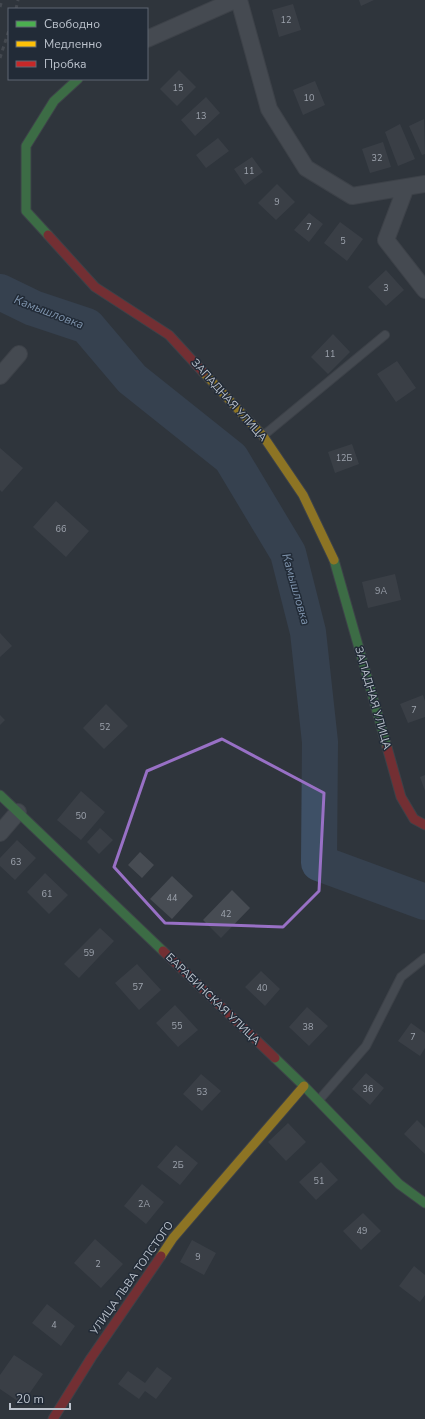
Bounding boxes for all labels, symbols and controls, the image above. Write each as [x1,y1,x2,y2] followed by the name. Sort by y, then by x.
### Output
[8,8,148,80] legend
[281,14,291,26] house number: 12
[44,16,100,32] text: Свободно
[44,36,102,52] text: Медленно
[44,56,87,72] text: Пробка
[173,82,183,94] house number: 15
[304,92,314,104] house number: 10
[196,110,206,122] house number: 13
[372,152,382,164] house number: 32
[244,165,254,177] house number: 11
[274,196,280,208] house number: 9
[306,221,312,233] house number: 7
[340,235,346,247] house number: 5
[383,282,389,294] house number: 3
[12,291,86,333] water label: Камышловка
[325,348,335,360] house number: 11
[188,355,270,445] street label: ЗАПАДНАЯ УЛИЦА
[336,452,352,464] house number: 12Б
[56,523,66,535] house number: 66
[278,551,314,627] water label: Камышловка
[375,585,387,597] house number: 9А
[351,645,395,751] street label: ЗАПАДНАЯ УЛИЦА
[411,704,417,716] house number: 7
[100,721,110,733] house number: 52
[76,810,86,822] house number: 50
[11,856,21,868] house number: 63
[42,888,52,900] house number: 61
[167,892,178,904] house number: 44
[221,908,231,920] house number: 42
[84,947,94,959] house number: 59
[163,950,263,1048] street label: БАРАБИНСКАЯ УЛИЦА
[133,981,143,993] house number: 57
[257,982,267,994] house number: 40
[172,1020,182,1032] house number: 55
[303,1021,313,1033] house number: 38
[410,1031,416,1043] house number: 7
[363,1083,373,1095] house number: 36
[197,1086,207,1098] house number: 53
[172,1159,184,1171] house number: 2Б
[314,1175,324,1187] house number: 51
[138,1198,150,1210] house number: 2А
[86,1218,177,1339] street label: УЛИЦА ЛЬВА ТОЛСТОГО
[357,1225,367,1237] house number: 49
[195,1251,201,1263] house number: 9
[95,1258,101,1270] house number: 2
[51,1319,57,1331] house number: 4
[10,1385,70,1411] scale bar
[16,1391,44,1407] text: 20 m

